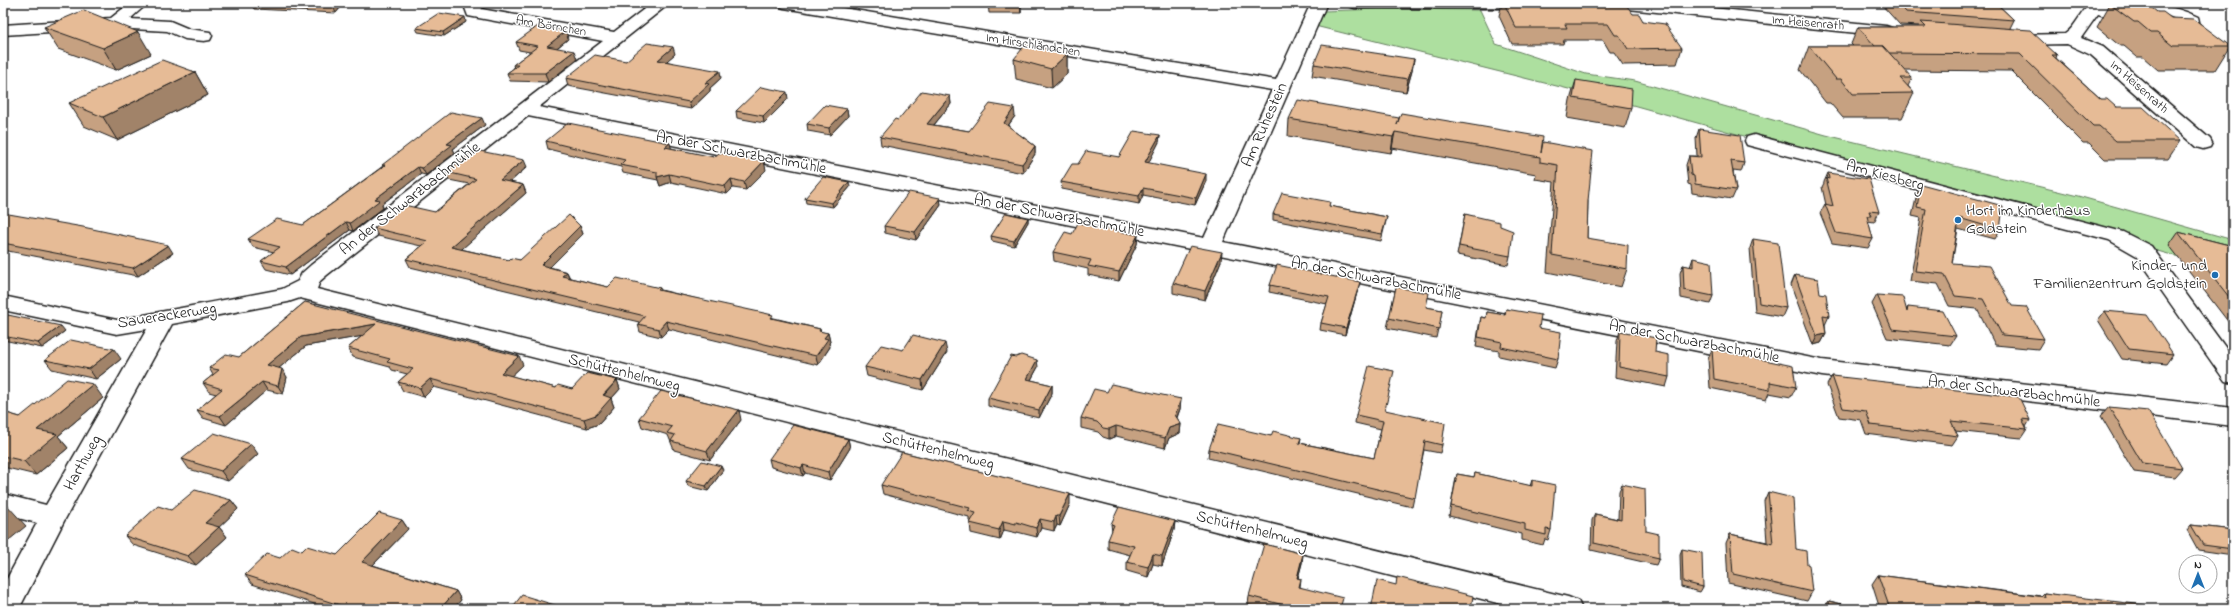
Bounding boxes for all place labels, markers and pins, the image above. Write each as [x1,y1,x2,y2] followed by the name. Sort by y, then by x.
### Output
[1966,199,2090,241] place label: Hort im Kinderhaus Goldstein
[1953,215,1963,225] marker: Hort im Kinderhaus Goldstein
[2032,254,2207,296] place label: Kinder- und Familienzentrum Goldstein
[2210,270,2220,280] marker: Kinder- und Familienzentrum Goldstein

